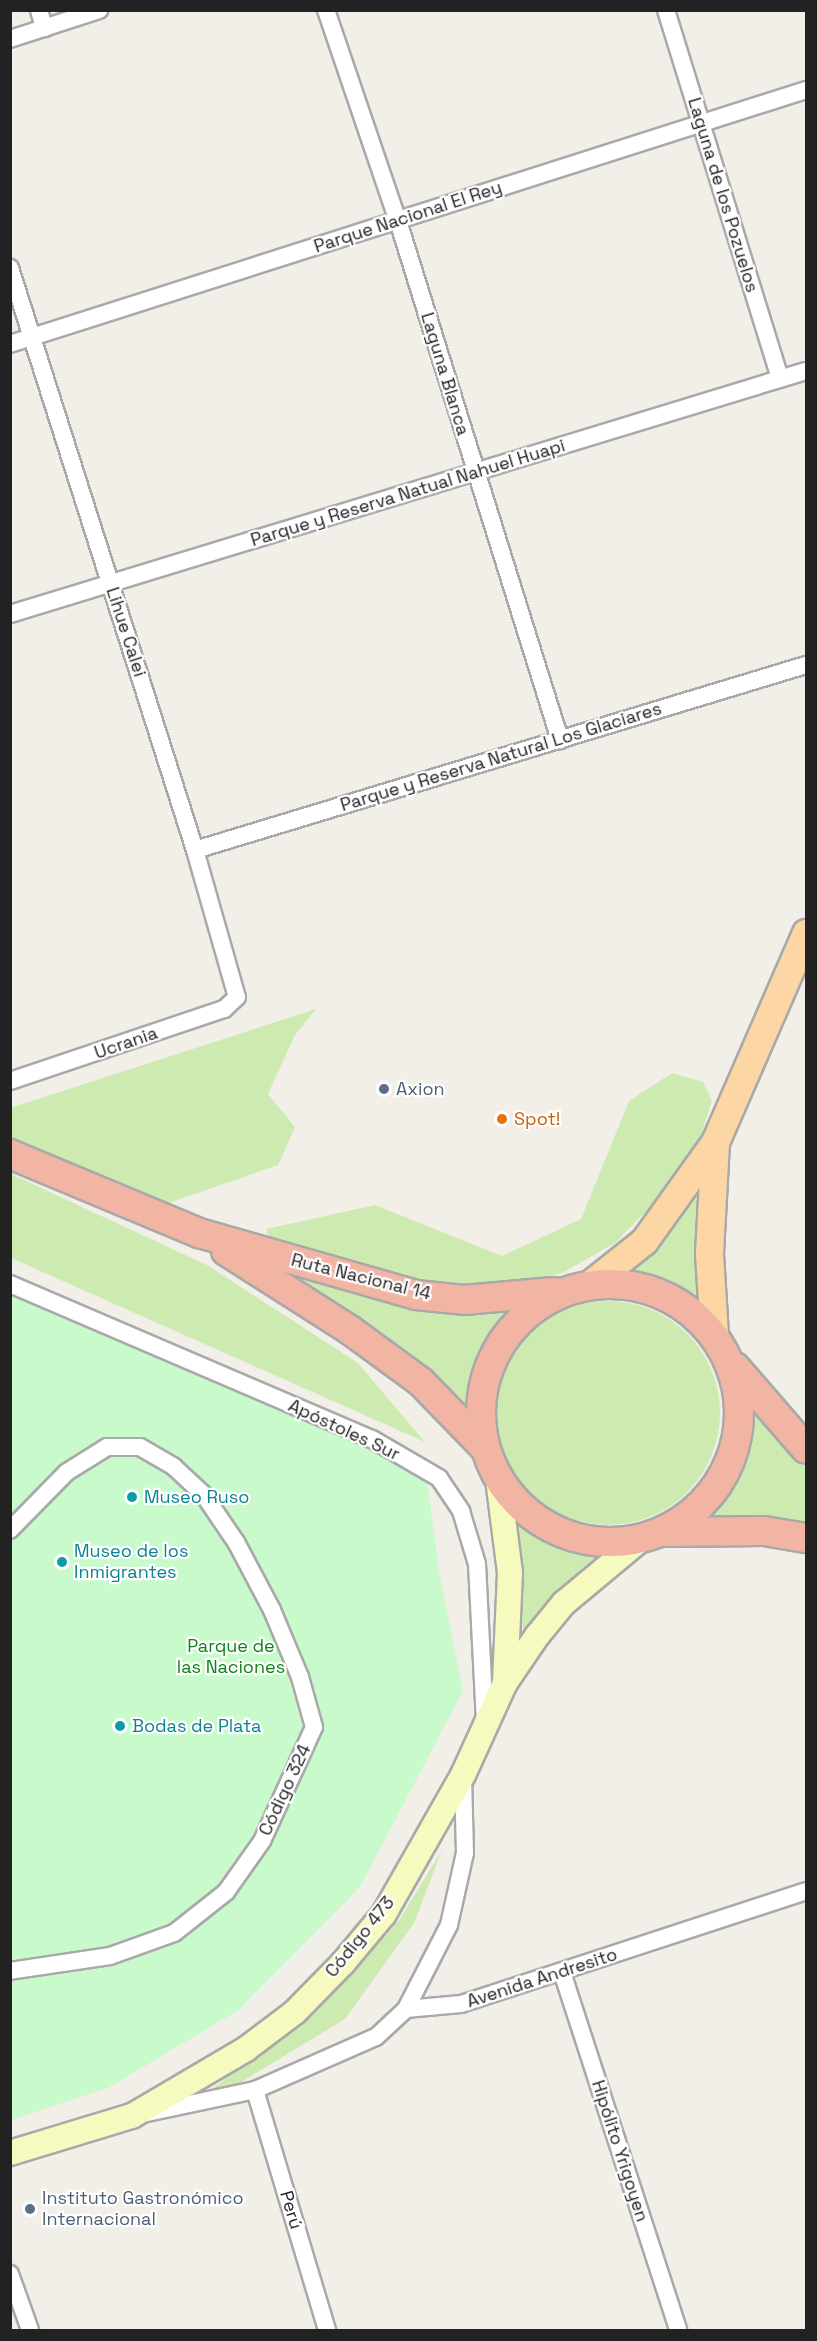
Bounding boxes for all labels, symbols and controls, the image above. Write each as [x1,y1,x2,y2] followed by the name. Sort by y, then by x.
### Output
[683,95,763,295] street label: Laguna de los Pozuelos
[311,176,505,258] street label: Parque Nacional El Rey
[416,310,474,438] street label: Laguna Blanca
[248,435,568,551] street label: Parque y Reserva Natual Nahuel Huapi
[101,585,151,679] street label: Lihue Calei
[338,698,664,816] street label: Parque y Reserva Natural Los Glaciares
[92,1022,160,1064] street label: Ucrania
[396,1078,445,1100] place label: Axion
[377,1082,391,1096] marker: Axion
[514,1108,560,1130] place label: Spot!
[495,1112,509,1126] marker: Spot!
[289,1249,433,1305] street label: Ruta Nacional 14
[285,1395,403,1465] street label: Apóstoles Sur
[144,1486,249,1508] place label: Museo Ruso
[125,1490,139,1504] marker: Museo Ruso
[74,1541,188,1584] place label: Museo de los Inmigrantes
[55,1555,69,1569] marker: Museo de los Inmigrantes
[177,1636,285,1678] park label: Parque de las Naciones
[132,1715,261,1737] place label: Bodas de Plata
[113,1719,127,1733] marker: Bodas de Plata
[254,1741,316,1839] street label: Código 324
[321,1892,399,1982] street label: Código 473
[464,1943,620,2013] street label: Avenida Andresito
[587,2077,653,2225] street label: Hipólito Yrigoyen
[42,2188,244,2230] place label: Instituto Gastronómico Internacional
[275,2188,307,2232] street label: Perú
[23,2202,37,2216] marker: Instituto Gastronómico Internacional

